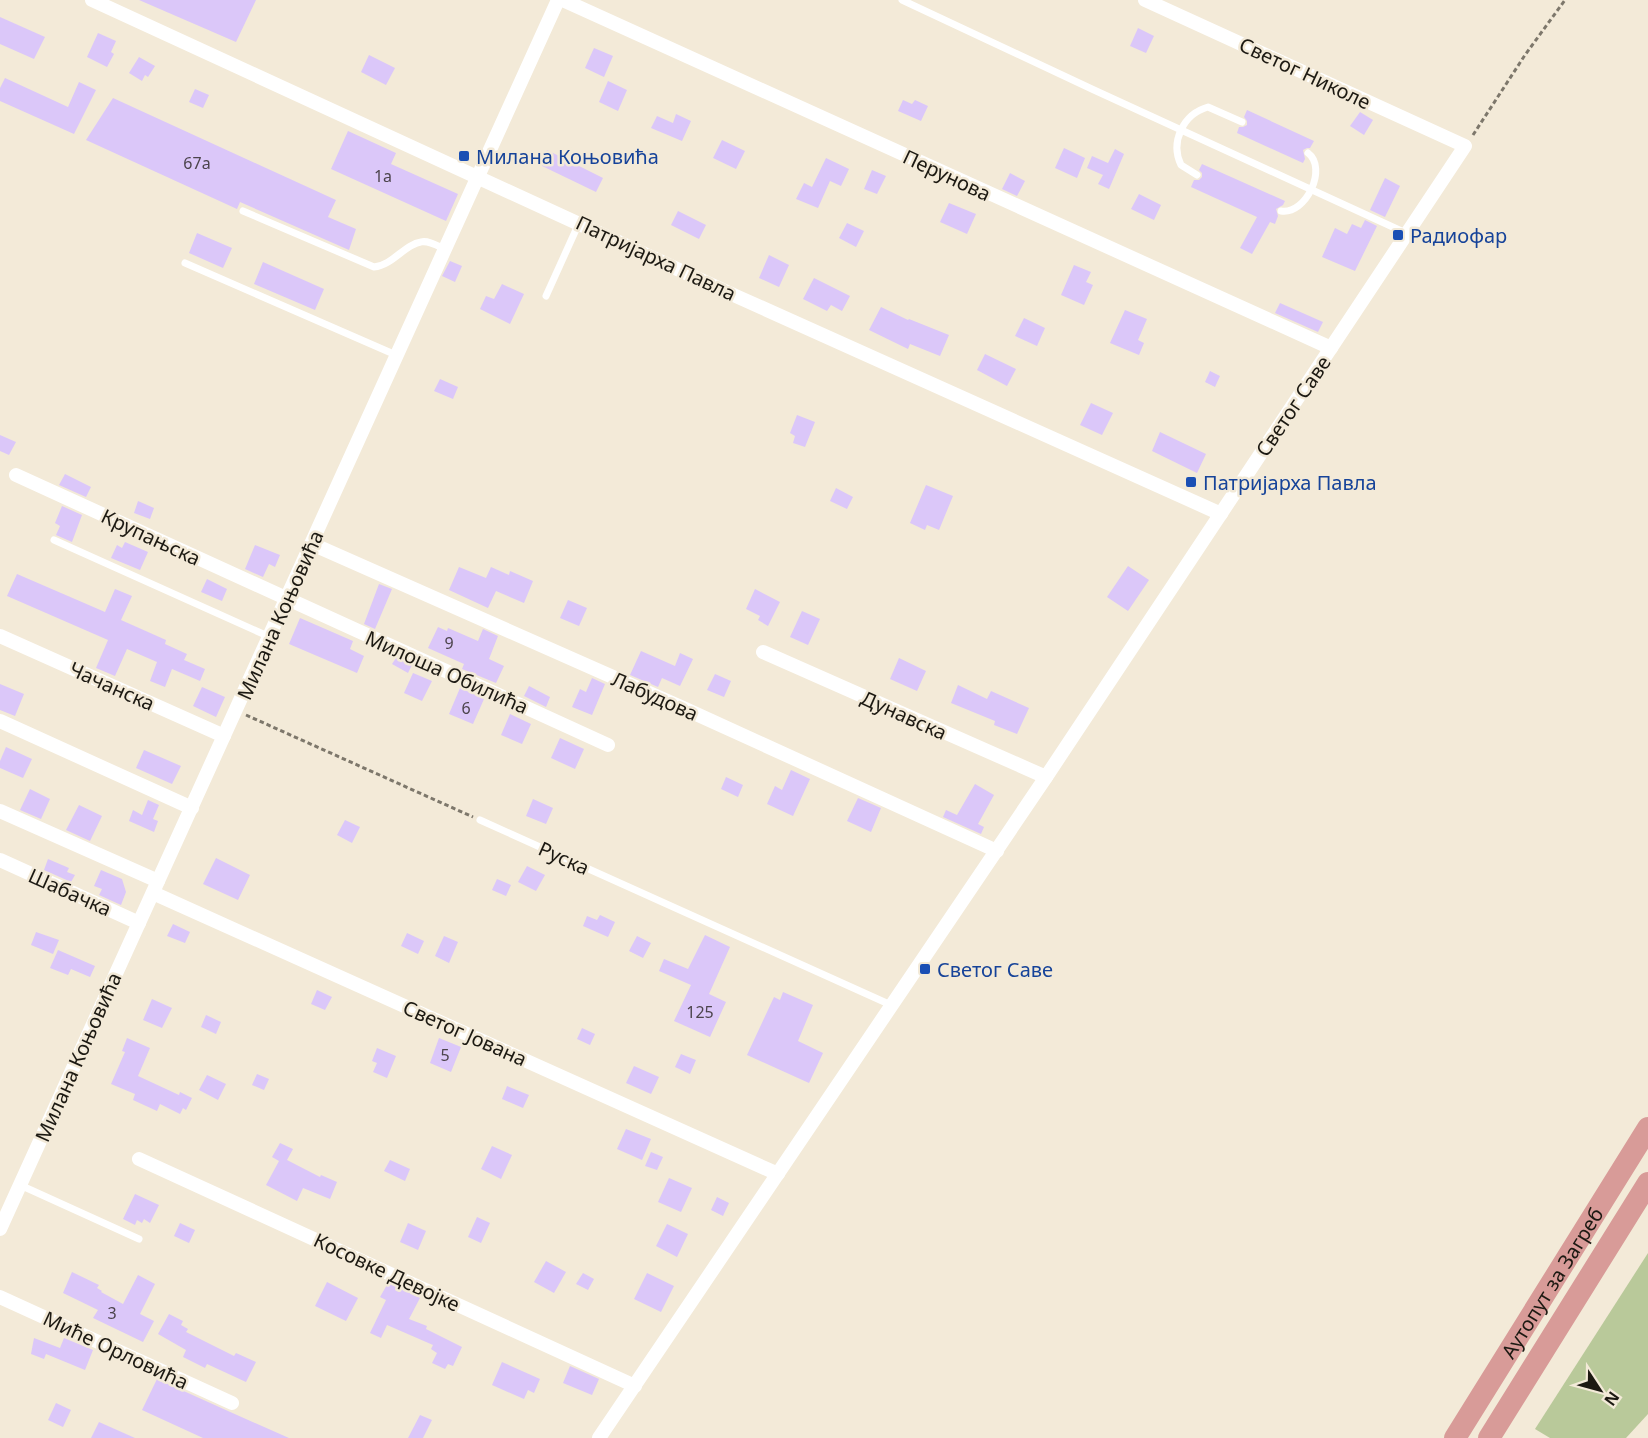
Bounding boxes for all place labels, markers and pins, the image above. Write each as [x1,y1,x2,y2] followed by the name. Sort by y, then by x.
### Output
[476,143,659,170] place label: Милана Коњовића
[457,149,471,163] marker: Милана Коњовића
[1410,222,1507,249] place label: Радиофар
[1391,228,1405,242] marker: Радиофар
[1203,469,1377,496] place label: Патријарха Павла
[1184,475,1198,489] marker: Патријарха Павла
[937,956,1053,983] place label: Светог Саве
[918,962,932,976] marker: Светог Саве

